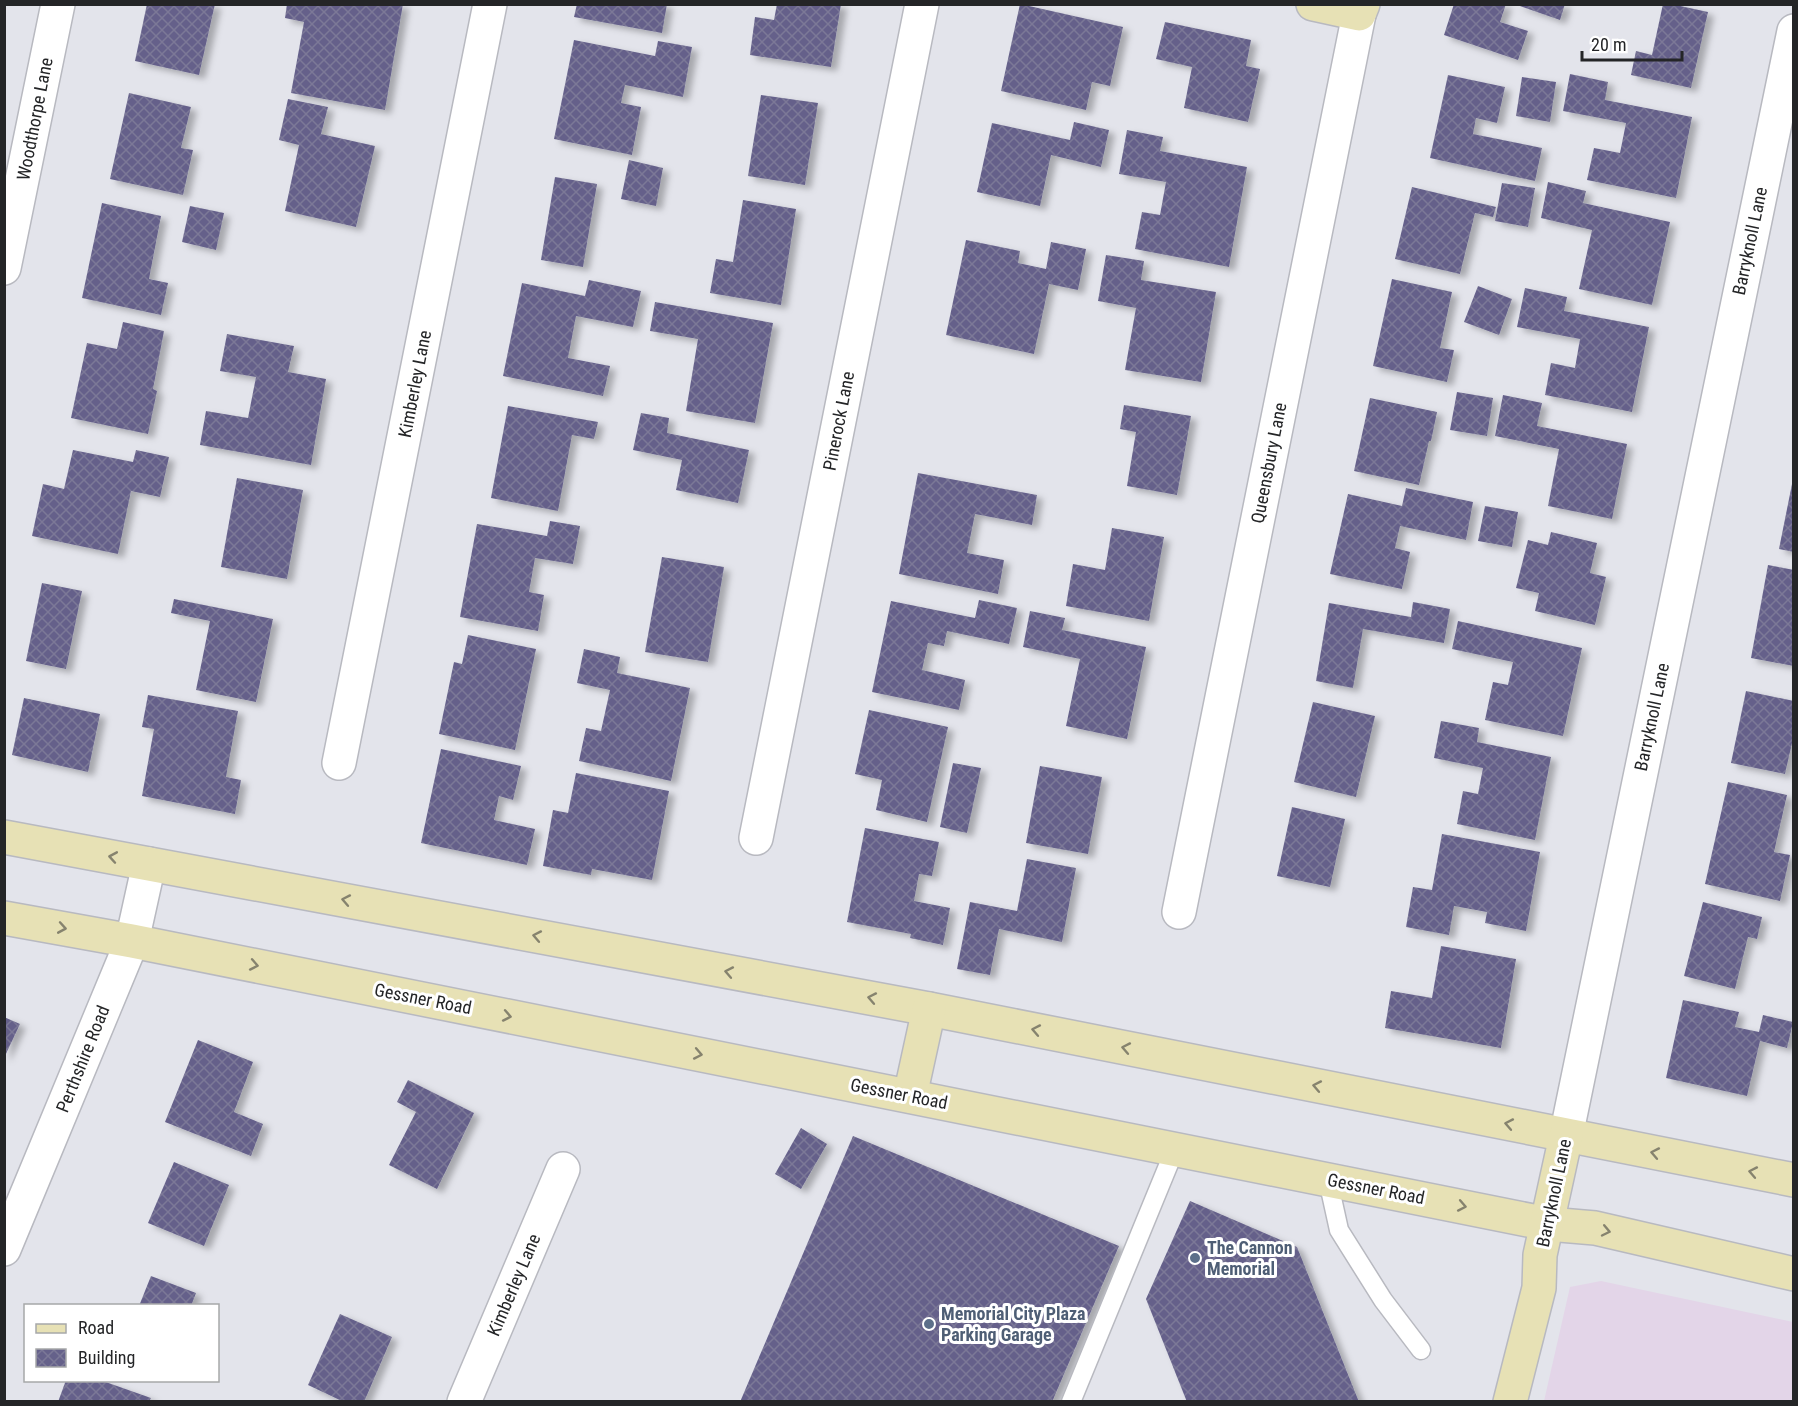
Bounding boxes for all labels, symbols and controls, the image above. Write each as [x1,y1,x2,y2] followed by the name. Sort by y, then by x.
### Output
[1582,24,1682,62] scale bar
[1591,34,1626,55] text: 20 m
[12,56,57,182] street label: Woodthorpe Lane
[1728,185,1771,297] street label: Barryknoll Lane
[394,329,435,439] street label: Kimberley Lane
[819,370,858,472] street label: Pinerock Lane
[1247,401,1291,525] street label: Queensbury Lane
[1630,661,1673,773] street label: Barryknoll Lane
[108,851,118,864] one-way arrow
[341,894,351,907] one-way arrow
[57,921,67,934] one-way arrow
[533,930,543,943] one-way arrow
[248,958,258,971] one-way arrow
[724,966,734,978] one-way arrow
[373,979,473,1018] street label: Gessner Road
[867,992,877,1005] one-way arrow
[52,1002,113,1115] street label: Perthshire Road
[501,1009,511,1022] one-way arrow
[1031,1024,1041,1037] one-way arrow
[1121,1042,1131,1055] one-way arrow
[692,1047,702,1060] one-way arrow
[849,1074,949,1113] street label: Gessner Road
[1313,1080,1323,1093] one-way arrow
[1504,1118,1514,1131] one-way arrow
[1532,1137,1575,1249] street label: Barryknoll Lane
[1651,1147,1661,1160] one-way arrow
[1748,1166,1758,1179] one-way arrow
[1326,1169,1426,1208] street label: Gessner Road
[1456,1199,1466,1212] one-way arrow
[1600,1224,1610,1237] one-way arrow
[483,1231,544,1339] street label: Kimberley Lane
[1207,1237,1293,1279] place label: The Cannon Memorial
[1188,1251,1202,1265] marker: The Cannon Memorial
[941,1303,1086,1345] place label: Memorial City Plaza Parking Garage
[24,1304,219,1382] legend
[78,1317,114,1338] text: Road
[922,1317,936,1331] marker: Memorial City Plaza Parking Garage
[78,1347,135,1368] text: Building

